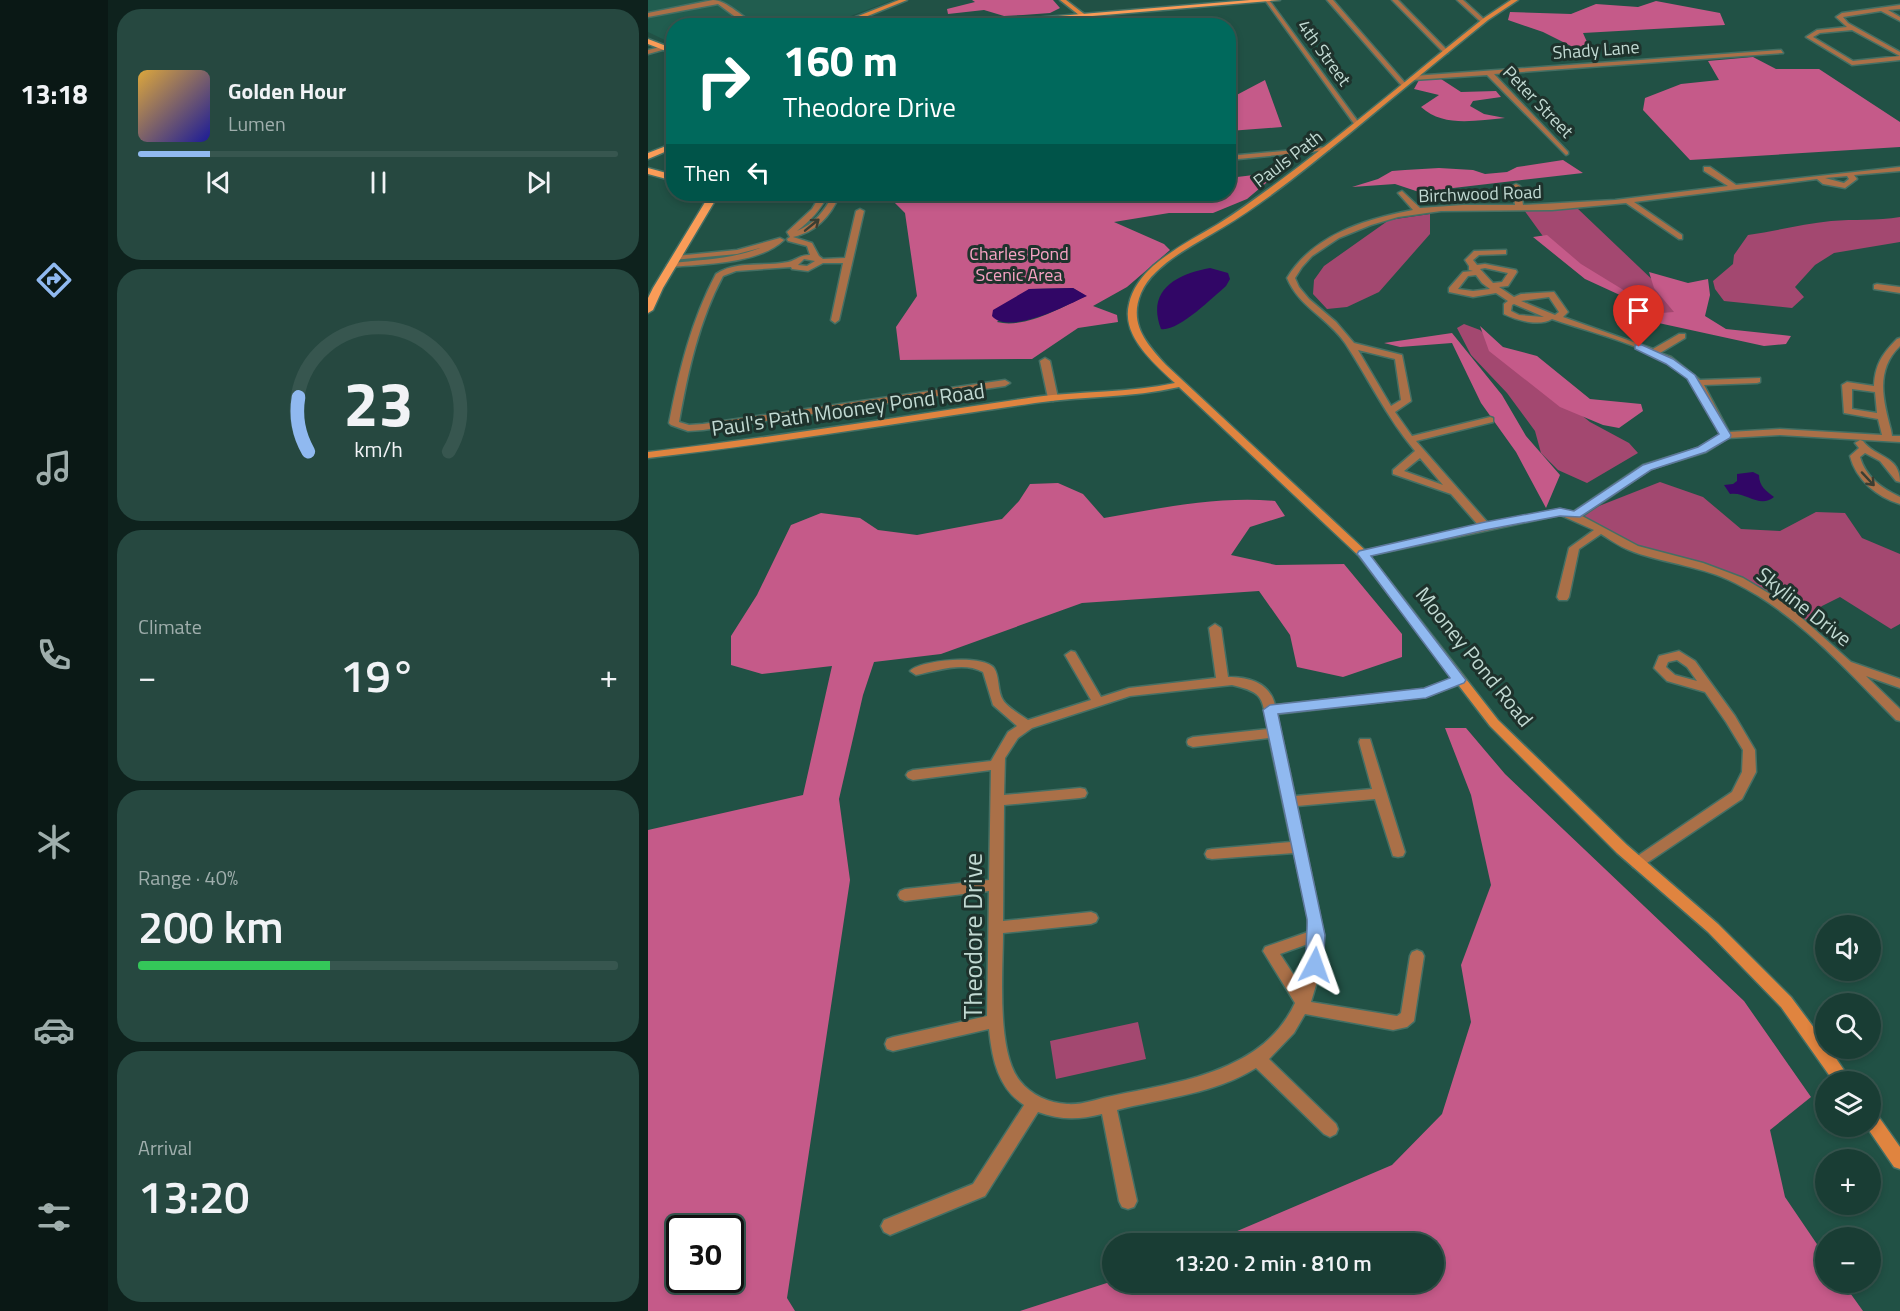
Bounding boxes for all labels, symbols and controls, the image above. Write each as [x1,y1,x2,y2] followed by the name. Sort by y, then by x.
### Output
[1291,14,1358,92] street label: 4th Street
[783,28,898,92] text: 160 m
[1552,33,1640,66] street label: Shady Lane
[684,42,762,120] icon: right
[1497,59,1580,144] street label: Peter Street
[20,73,88,114] text: 13:18
[228,74,346,108] text: Golden Hour
[783,86,956,127] text: Theodore Drive
[228,108,286,139] text: Lumen
[1247,123,1328,194] street label: Pauls Path
[684,156,730,190] text: Then
[742,156,775,189] icon: left
[202,166,235,199] icon: previous
[362,166,395,199] icon: pause
[522,166,555,199] icon: next
[1418,178,1542,209] street label: Birchwood Road
[804,218,820,231] one-way arrow
[969,240,1069,288] park label: Charles Pond Scenic Area
[33,259,75,301] icon: directions
[1613,285,1664,347] pin
[1622,294,1655,327] icon: arrive
[343,355,413,450] text: 23
[709,374,987,444] street label: Paul's Path Mooney Pond Road
[354,434,402,466] text: km/h
[33,447,75,489] icon: music
[1861,472,1875,487] one-way arrow
[1750,559,1859,654] street label: Skyline Drive
[1408,579,1541,733] street label: Mooney Pond Road
[138,611,202,642] text: Climate
[33,634,75,676] icon: phone
[340,641,416,709] text: 19°
[138,651,156,701] text: −
[600,651,618,701] text: +
[33,821,75,863] icon: climate
[953,853,992,1019] street label: Theodore Drive
[138,862,238,893] text: Range · 40%
[138,892,284,960] text: 200 km
[1815,915,1881,1293] map controls
[1815,915,1881,981] button: sound
[1283,933,1347,997] position arrow
[1815,993,1881,1059] button: search
[33,1009,75,1051] icon: car
[1815,1071,1881,1137] button: layers
[138,1132,192,1163] text: Arrival
[1815,1149,1881,1215] button: +
[138,1162,250,1230] text: 13:20
[33,1196,75,1238] icon: filters
[666,1215,744,1293] speed limit sign: 30
[1815,1227,1881,1293] button: −
[1174,1246,1372,1280] text: 13:20 · 2 min · 810 m

